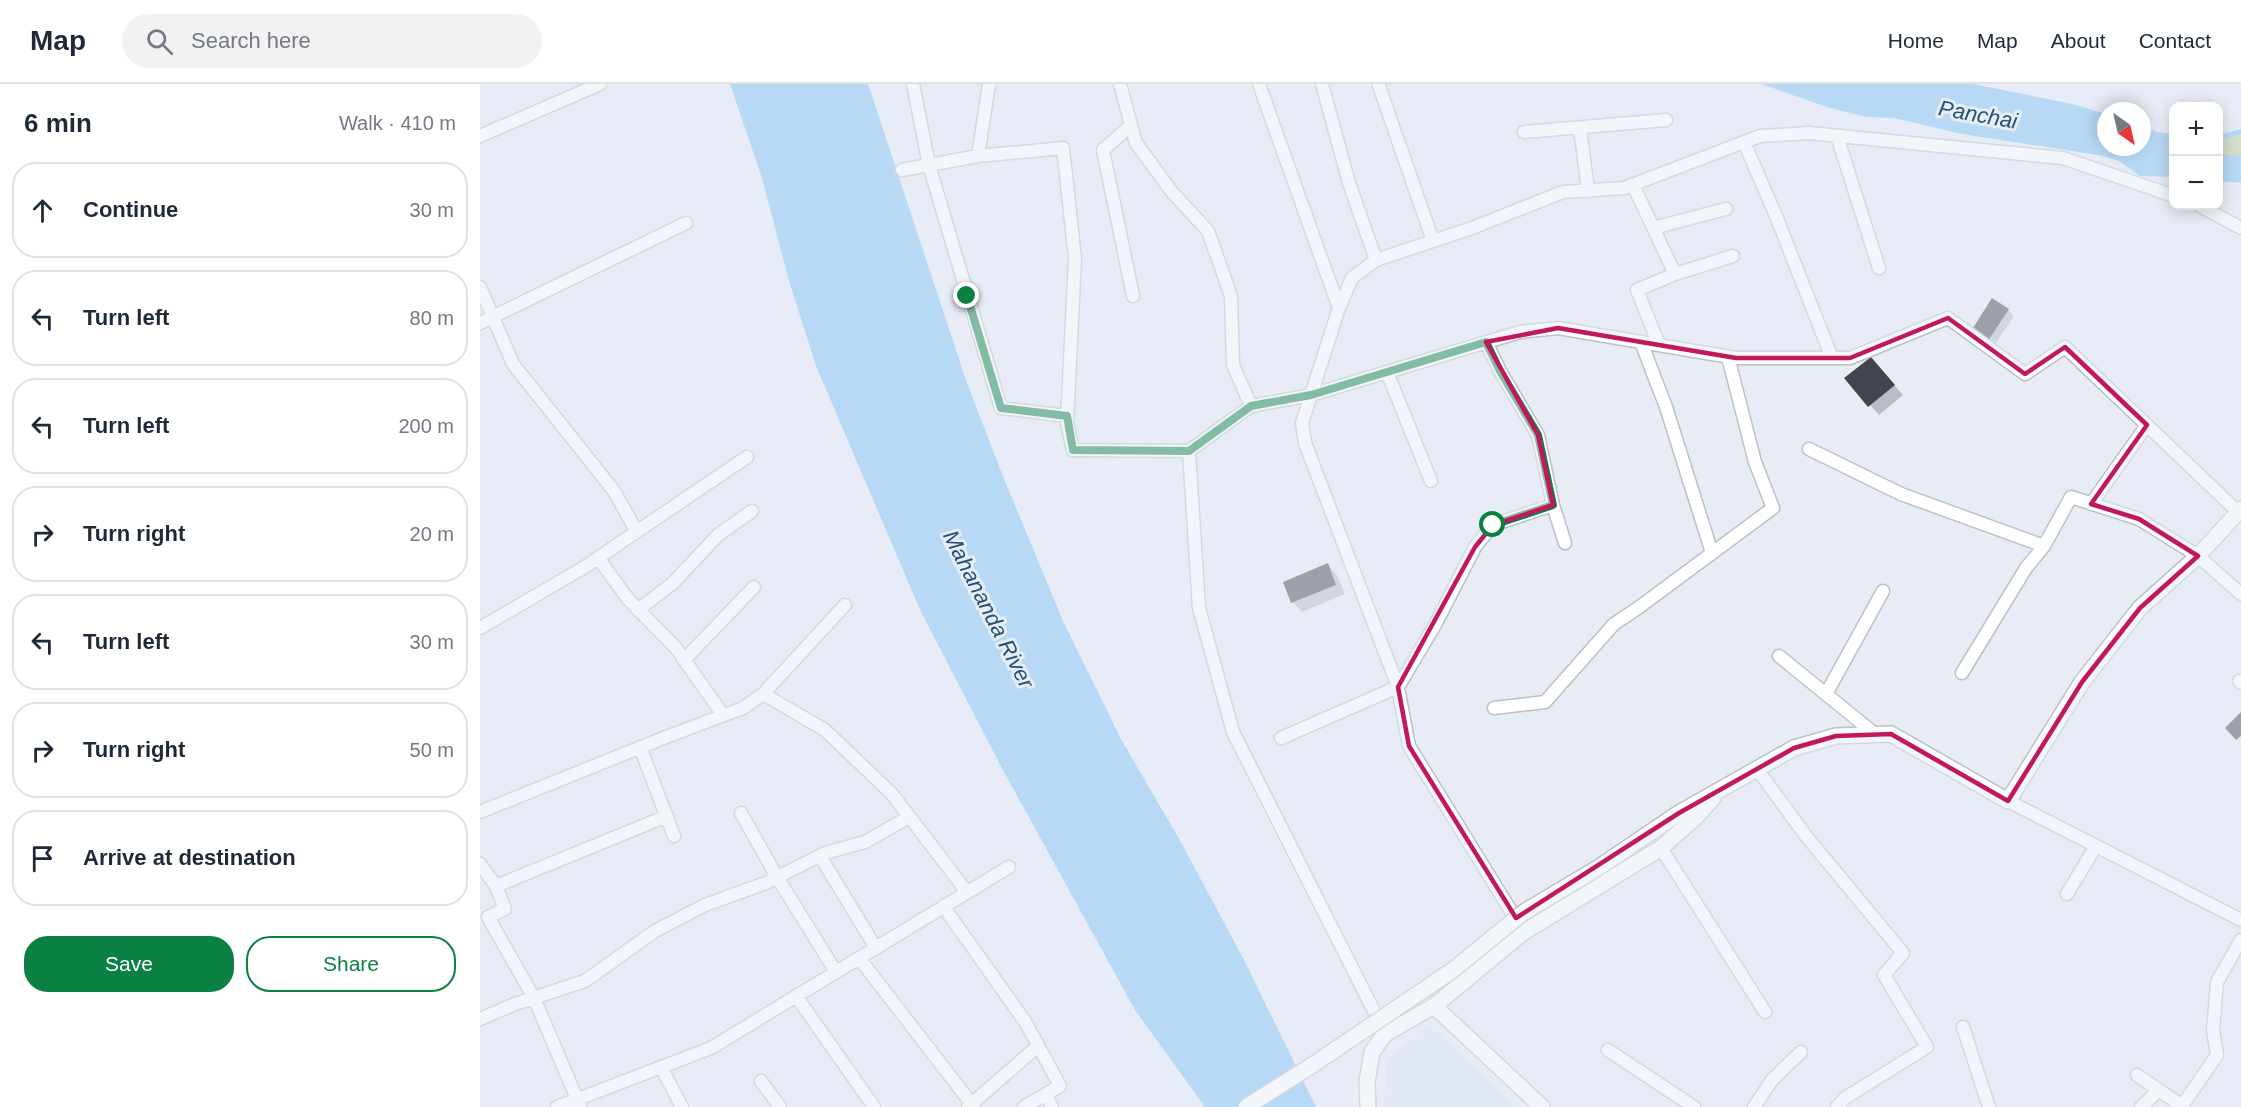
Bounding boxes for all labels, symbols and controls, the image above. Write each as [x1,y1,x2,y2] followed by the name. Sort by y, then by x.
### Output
[122,14,542,68] search box
[30,25,86,56] text: Map
[143,25,176,58] icon: search
[191,28,311,53] text: Search here
[1888,29,1944,52] text: Home
[1977,29,2018,52] text: Map
[2051,29,2106,52] text: About
[2139,29,2211,52] text: Contact
[1937,95,2020,134] water label: Panchai
[2097,102,2151,156] north arrow
[2169,102,2223,210] map controls
[2169,102,2223,156] button: +
[24,108,92,138] text: 6 min
[339,112,456,134] text: Walk · 410 m
[2169,156,2223,210] button: −
[26,194,59,227] icon: ahead
[83,197,178,222] text: Continue
[410,199,454,221] text: 30 m
[953,282,979,308] route end
[26,302,59,335] icon: left
[83,305,169,330] text: Turn left
[410,307,454,329] text: 80 m
[26,410,59,443] icon: left
[83,413,169,438] text: Turn left
[398,415,454,437] text: 200 m
[1479,511,1505,537] route start
[26,518,59,551] icon: right
[83,521,185,546] text: Turn right
[410,523,454,545] text: 20 m
[938,526,1040,694] water label: Mahananda River
[26,626,59,659] icon: left
[83,629,169,654] text: Turn left
[410,631,454,653] text: 30 m
[26,734,59,767] icon: right
[83,737,185,762] text: Turn right
[410,739,454,761] text: 50 m
[26,842,59,875] icon: arrive
[83,845,296,870] text: Arrive at destination
[24,936,234,992] button: Save
[246,936,456,992] button: Share

